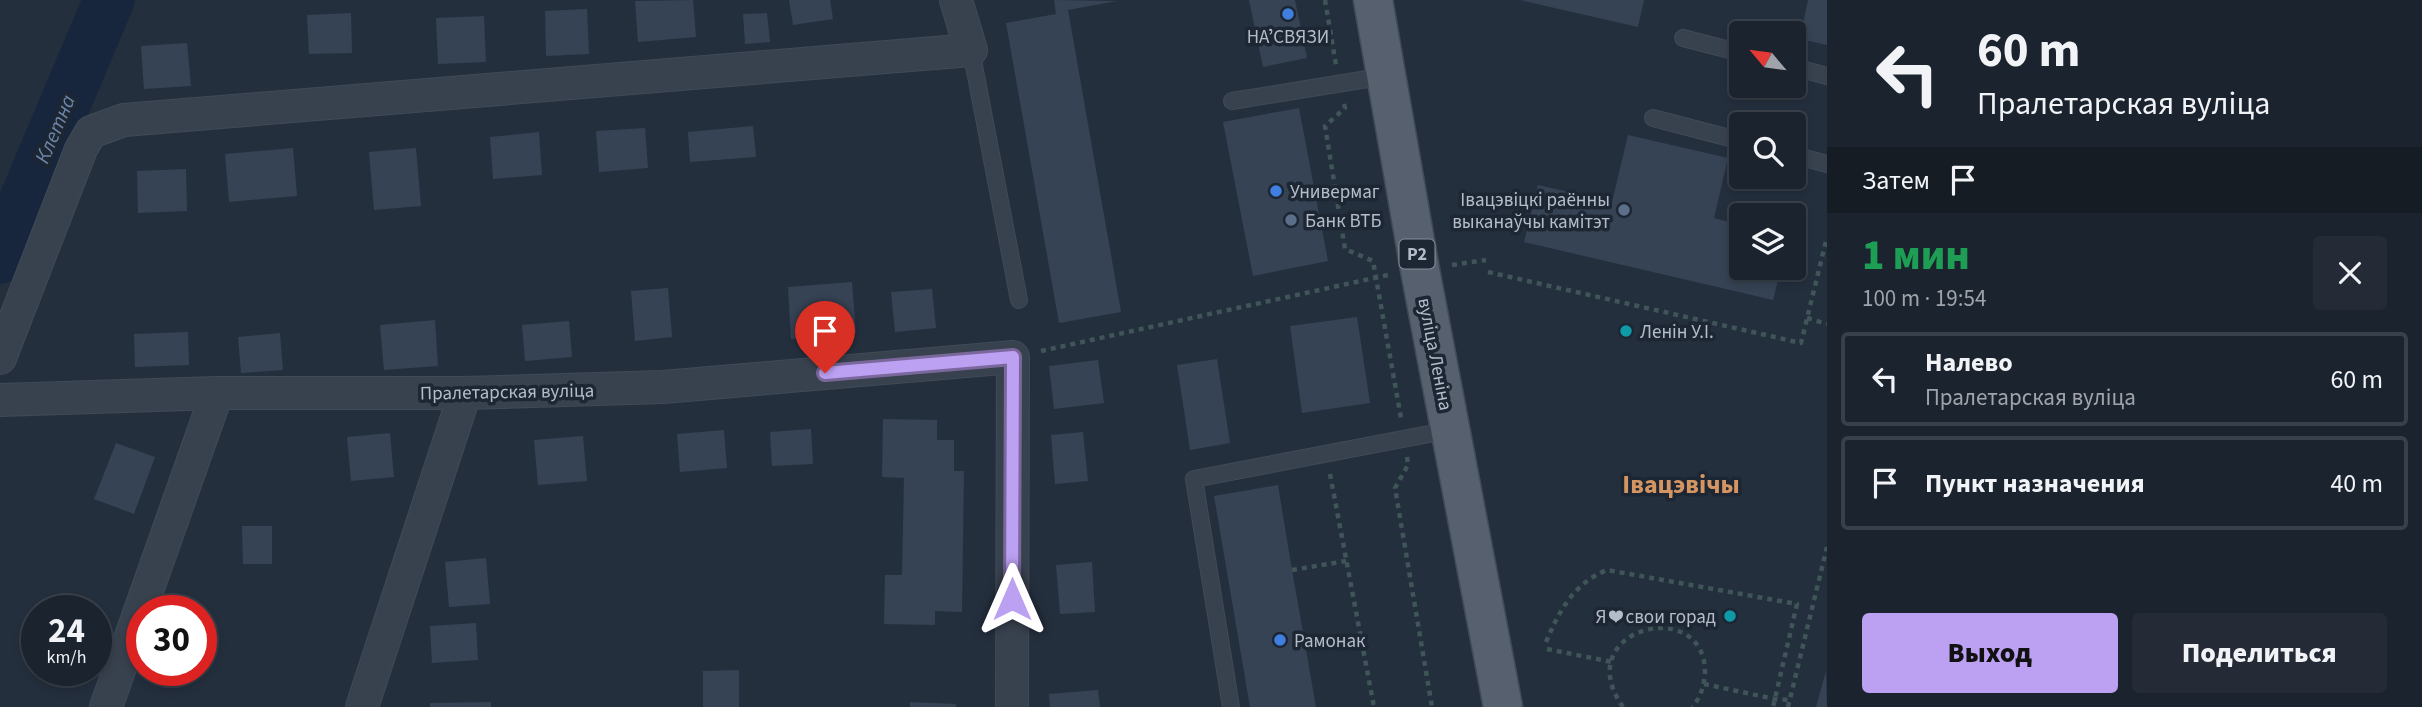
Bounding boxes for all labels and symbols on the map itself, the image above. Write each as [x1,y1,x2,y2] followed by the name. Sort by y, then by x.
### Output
[1280,6,1296,22] marker: НАʼСВЯЗИ
[1729,21,1806,98] north arrow
[1247,24,1329,51] place label: НАʼСВЯЗИ
[27,90,83,168] water label: Клетна
[1290,179,1380,206] place label: Универмаг
[1268,183,1284,199] marker: Универмаг
[1452,187,1610,236] place label: Івацэвіцкі раённы выканаўчы камітэт
[1616,202,1632,218] marker: Івацэвіцкі раённы выканаўчы камітэт
[1305,208,1381,235] place label: Банк ВТБ
[1283,212,1299,228] marker: Банк ВТБ
[1400,240,1434,268] road number: Р2
[1410,296,1459,413] street label: вуліца Леніна
[795,301,855,373] pin
[1640,319,1714,346] place label: Ленін У.І.
[1618,323,1634,339] marker: Ленін У.І.
[420,377,594,408] street label: Пралетарская вуліца
[1622,466,1740,503] district label: Івацэвічы
[975,562,1049,636] position arrow
[126,595,217,686] speed limit sign: 30
[1596,604,1716,631] place label: Я ❤ свои горад
[1722,608,1738,624] marker: Я ❤ свои горад
[1294,628,1366,655] place label: Рамонак
[1272,632,1288,648] marker: Рамонак

